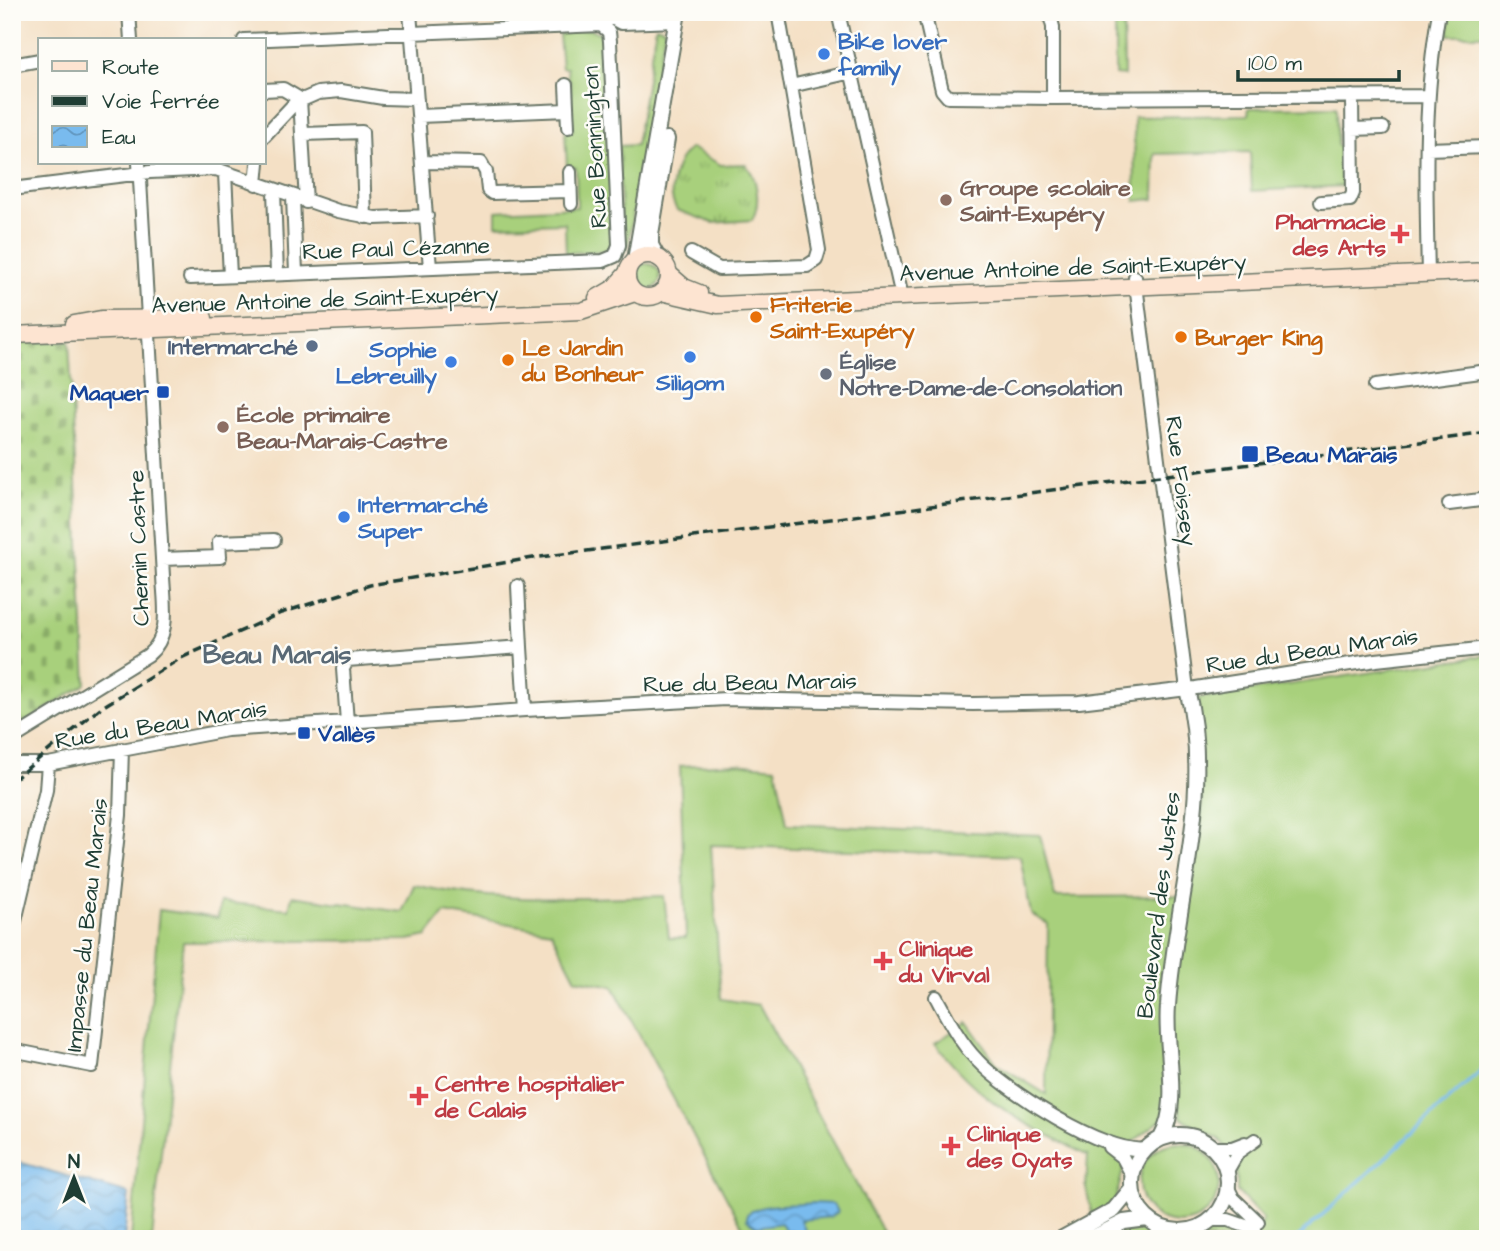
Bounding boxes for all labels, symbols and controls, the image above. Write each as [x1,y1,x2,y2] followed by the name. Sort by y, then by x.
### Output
[837,26,948,86] place label: Bike lover family
[38,38,266,164] legend
[1238,38,1398,82] scale bar
[816,46,832,62] marker: Bike lover family
[1248,49,1303,78] text: 100 m
[102,53,159,82] text: Route
[575,65,616,229] street label: Rue Bonnington
[102,87,220,116] text: Voie ferrée
[102,123,136,152] text: Eau
[959,172,1131,232] place label: Groupe scolaire Saint-Exupéry
[938,192,954,208] marker: Groupe scolaire Saint-Exupéry
[1275,206,1387,264] place label: Pharmacie des Arts
[1392,226,1408,242] marker: Pharmacie des Arts
[302,230,490,268] street label: Rue Paul Cézanne
[899,246,1247,291] street label: Avenue Antoine de Saint-Exupéry
[151,278,499,323] street label: Avenue Antoine de Saint-Exupéry
[769,289,915,349] place label: Friterie Saint-Exupéry
[748,309,764,325] marker: Friterie Saint-Exupéry
[1195,322,1323,355] place label: Burger King
[1173,329,1189,345] marker: Burger King
[168,331,299,363] place label: Intermarché
[521,332,644,390] place label: Le Jardin du Bonheur
[336,334,438,394] place label: Sophie Lebreuilly
[304,338,320,354] marker: Intermarché
[840,346,1123,404] place label: Église Notre-Dame-de-Consolation
[682,349,698,365] marker: Siligom
[500,352,516,368] marker: Le Jardin du Bonheur
[443,354,459,370] marker: Sophie Lebreuilly
[818,366,834,382] marker: Église Notre-Dame-de-Consolation
[655,367,725,400] place label: Siligom
[70,377,149,409] place label: Maquer
[155,384,171,400] marker: Maquer
[237,399,448,457] place label: École primaire Beau-Marais-Castre
[1156,415,1205,548] street label: Rue Foissey
[215,419,231,435] marker: École primaire Beau-Marais-Castre
[1266,439,1398,471] place label: Beau Marais
[1240,444,1260,464] marker: Beau Marais
[120,469,158,627] street label: Chemin Castre
[357,489,489,547] place label: Intermarché Super
[336,509,352,525] marker: Intermarché Super
[1204,620,1420,682] street label: Rue du Beau Marais
[203,637,351,673] district label: Beau Marais
[643,665,857,701] street label: Rue du Beau Marais
[53,692,269,758] street label: Rue du Beau Marais
[317,718,376,750] place label: Vallès
[296,725,312,741] marker: Vallès
[1129,790,1189,1020] street label: Boulevard des Justes
[58,797,116,1054] street label: Impasse du Beau Marais
[898,933,990,991] place label: Clinique du Virval
[873,951,893,971] marker: Clinique du Virval
[434,1068,625,1126] place label: Centre hospitalier de Calais
[409,1086,429,1106] marker: Centre hospitalier de Calais
[966,1118,1073,1178] place label: Clinique des Oyats
[941,1136,961,1156] marker: Clinique des Oyats
[38,1142,108,1212] north arrow
[68,1149,80,1176] text: N

